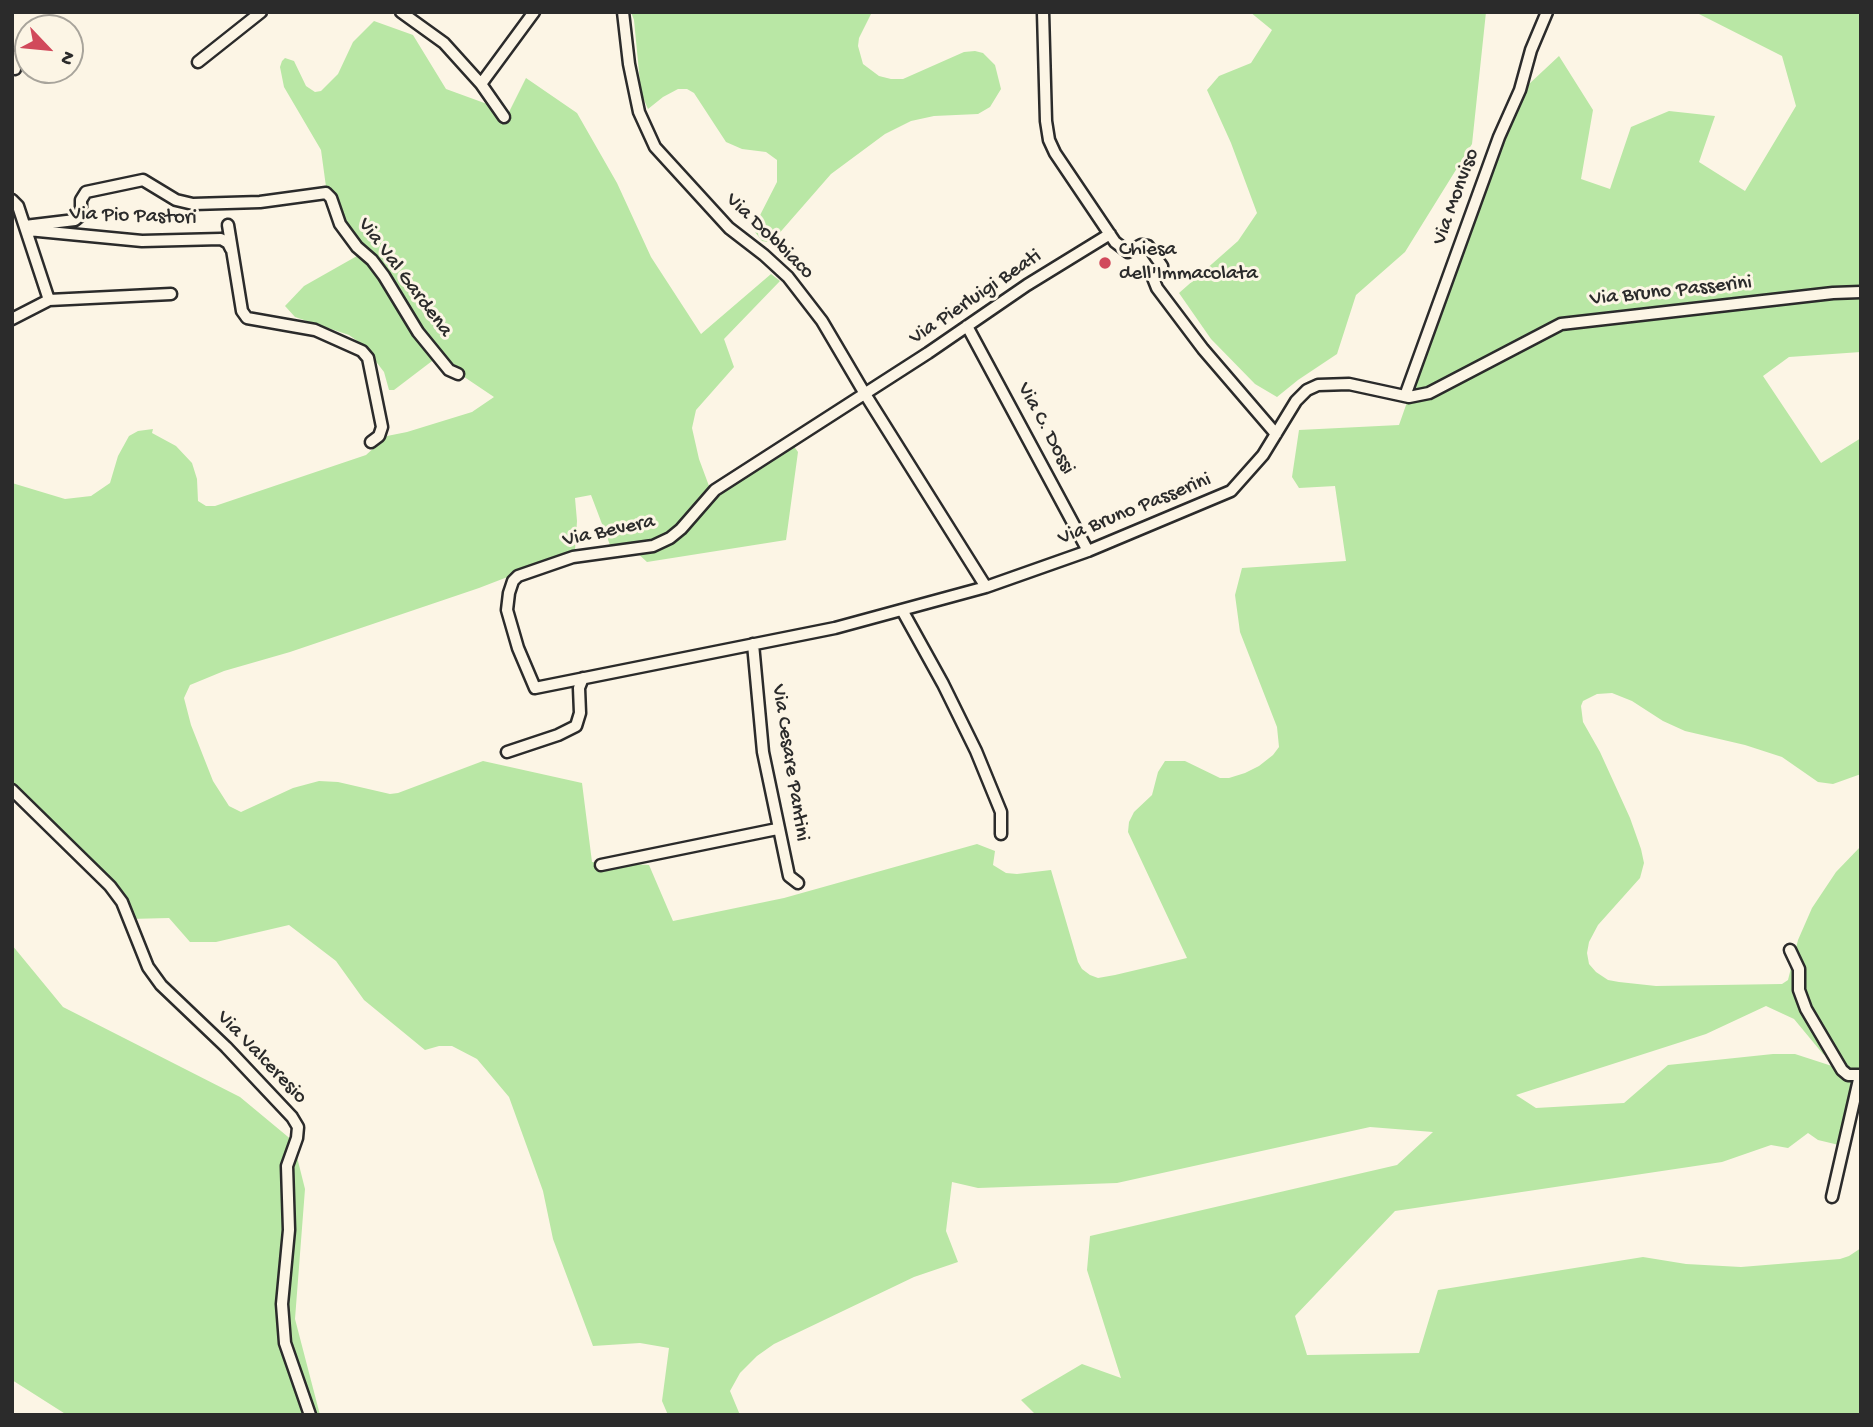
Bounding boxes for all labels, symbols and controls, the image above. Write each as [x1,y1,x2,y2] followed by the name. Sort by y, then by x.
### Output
[14,14,84,84] north arrow
[53,47,80,68] text: N
[1428,145,1486,249] street label: Via Monviso
[719,188,819,286] street label: Via Dobbiaco
[69,202,197,232] street label: Via Pio Pastori
[351,213,457,343] street label: Via Val Gardena
[1119,238,1258,288] place label: Chiesa dell'Immacolata
[905,244,1047,352] street label: Via Pierluigi Beati
[1097,255,1113,271] marker: Chiesa dell'Immacolata
[1589,271,1753,313] street label: Via Bruno Passerini
[1010,379,1080,479] street label: Via C. Dossi
[1055,468,1215,552] street label: Via Bruno Passerini
[561,510,657,554] street label: Via Bevera
[764,683,814,843] street label: Via Cesare Pantini
[210,1006,312,1110] street label: Via Valceresio

